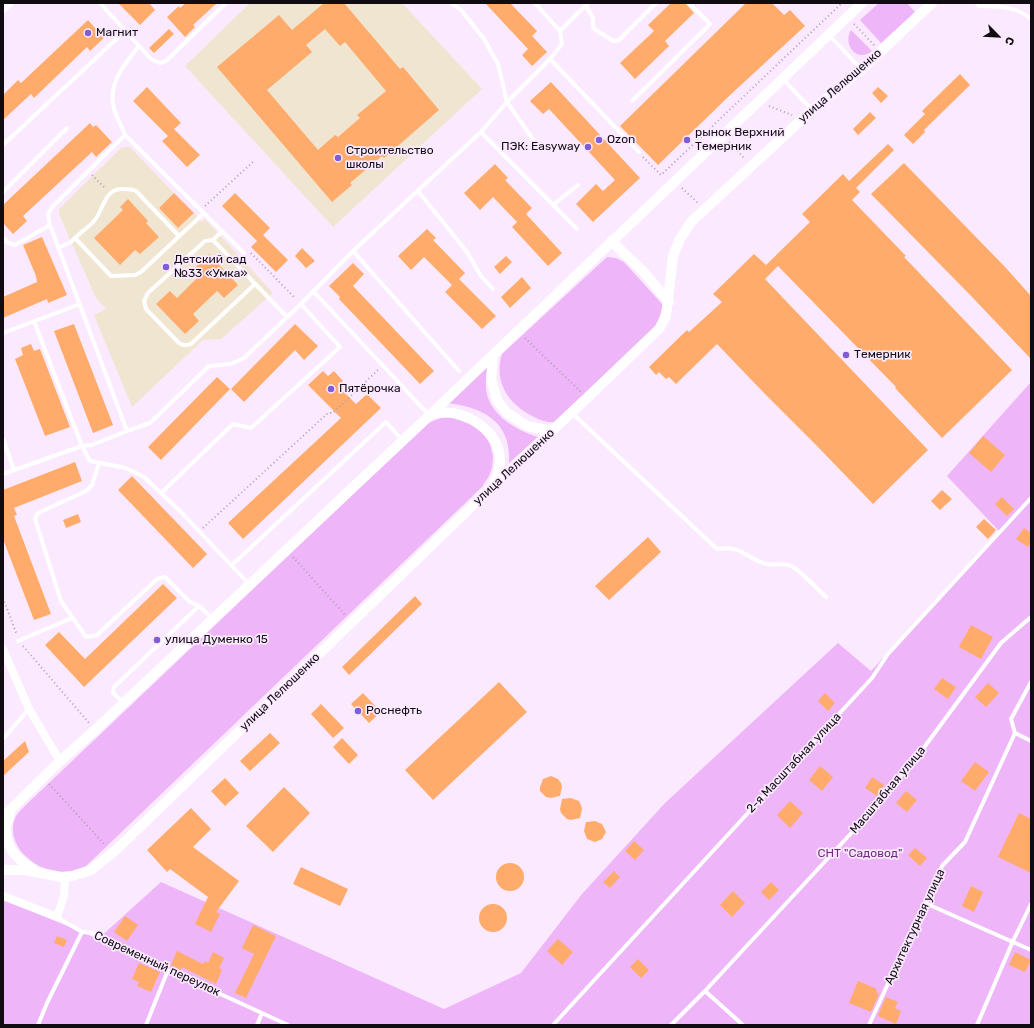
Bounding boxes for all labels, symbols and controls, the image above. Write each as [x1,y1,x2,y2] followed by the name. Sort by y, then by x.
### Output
[978,16,1018,56] north arrow
[96,26,138,40] place label: Магнит
[83,28,93,38] marker: Магнит
[1002,35,1017,47] text: С
[795,46,885,126] street label: улица Лелюшенко
[695,126,784,154] place label: рынок Верхний Темерник
[607,133,635,147] place label: Ozon
[594,135,604,145] marker: Ozon
[682,135,692,145] marker: рынок Верхний Темерник
[501,140,580,154] place label: ПЭК: Easyway
[583,142,593,152] marker: ПЭК: Easyway
[346,144,434,172] place label: Строительство школы
[333,153,343,163] marker: Строительство школы
[174,253,248,281] place label: Детский сад №33 «Умка»
[161,262,171,272] marker: Детский сад №33 «Умка»
[854,348,911,362] place label: Темерник
[841,350,851,360] marker: Темерник
[339,382,401,396] place label: Пятёрочка
[326,384,336,394] marker: Пятёрочка
[470,426,558,508] street label: улица Лелюшенко
[165,633,268,647] place label: улица Думенко 15
[152,635,162,645] marker: улица Думенко 15
[237,650,323,734] street label: улица Лелюшенко
[366,704,422,718] place label: Роснефть
[353,706,363,716] marker: Роснефть
[744,710,844,816] street label: 2-я Масштабная улица
[847,743,929,837] street label: Масштабная улица
[818,847,902,861] park label: СНТ "Садовод"
[882,867,948,987] street label: Архитектурная улица
[92,928,222,1000] street label: Современный переулок

